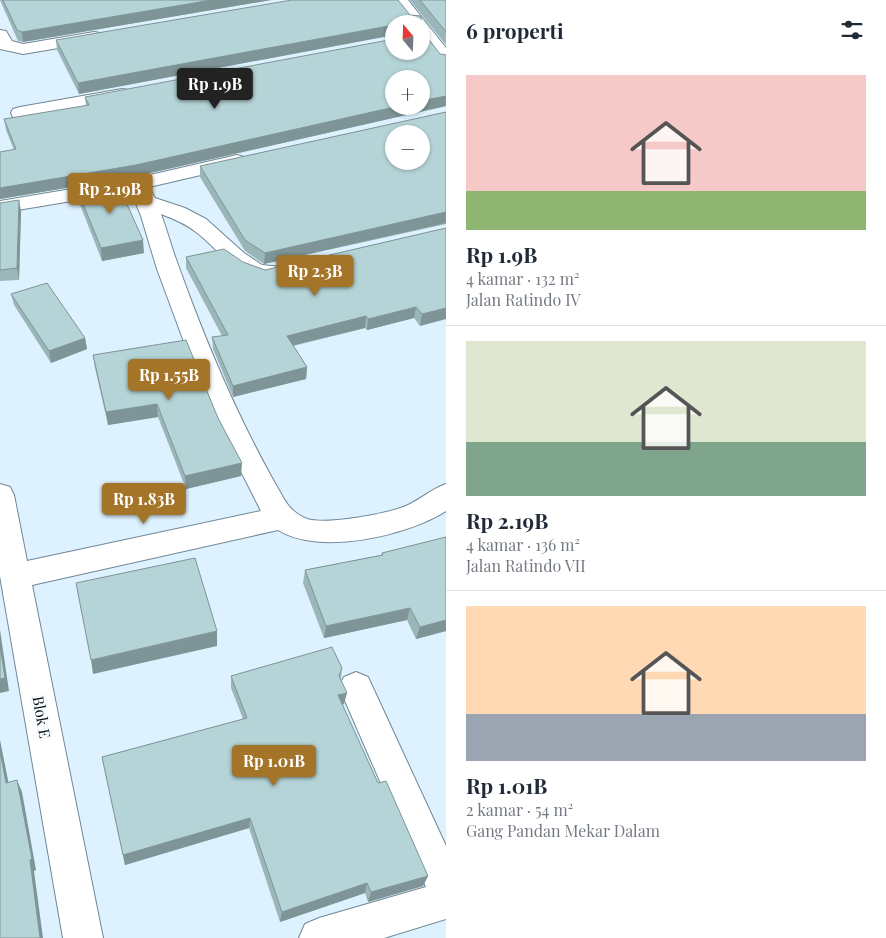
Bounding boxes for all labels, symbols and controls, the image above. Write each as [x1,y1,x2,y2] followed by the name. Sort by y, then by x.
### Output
[385,15,430,60] north arrow
[385,15,430,170] map controls
[466,16,564,44] text: 6 properti
[838,16,866,44] icon: filters
[169,68,261,110] pin: Rp 1.9B
[385,70,430,115] button: +
[188,73,242,94] text: Rp 1.9B
[621,108,711,198] icon: home
[385,125,430,170] button: −
[58,172,162,215] pin: Rp 2.19B
[79,178,141,199] text: Rp 2.19B
[466,240,537,268] text: Rp 1.9B
[269,254,361,297] pin: Rp 2.3B
[287,260,343,281] text: Rp 2.3B
[466,268,579,289] text: 4 kamar · 132 m²
[466,289,581,310] text: Jalan Ratindo IV
[117,358,221,401] pin: Rp 1.55B
[139,364,199,385] text: Rp 1.55B
[621,373,711,463] icon: home
[92,482,196,525] pin: Rp 1.83B
[113,488,175,509] text: Rp 1.83B
[466,506,548,534] text: Rp 2.19B
[466,534,580,555] text: 4 kamar · 136 m²
[466,555,586,576] text: Jalan Ratindo VII
[621,638,711,728] icon: home
[28,694,56,740] street label: Blok E
[222,744,326,787] pin: Rp 1.01B
[243,750,305,771] text: Rp 1.01B
[466,771,547,799] text: Rp 1.01B
[466,799,573,820] text: 2 kamar · 54 m²
[466,820,660,841] text: Gang Pandan Mekar Dalam

